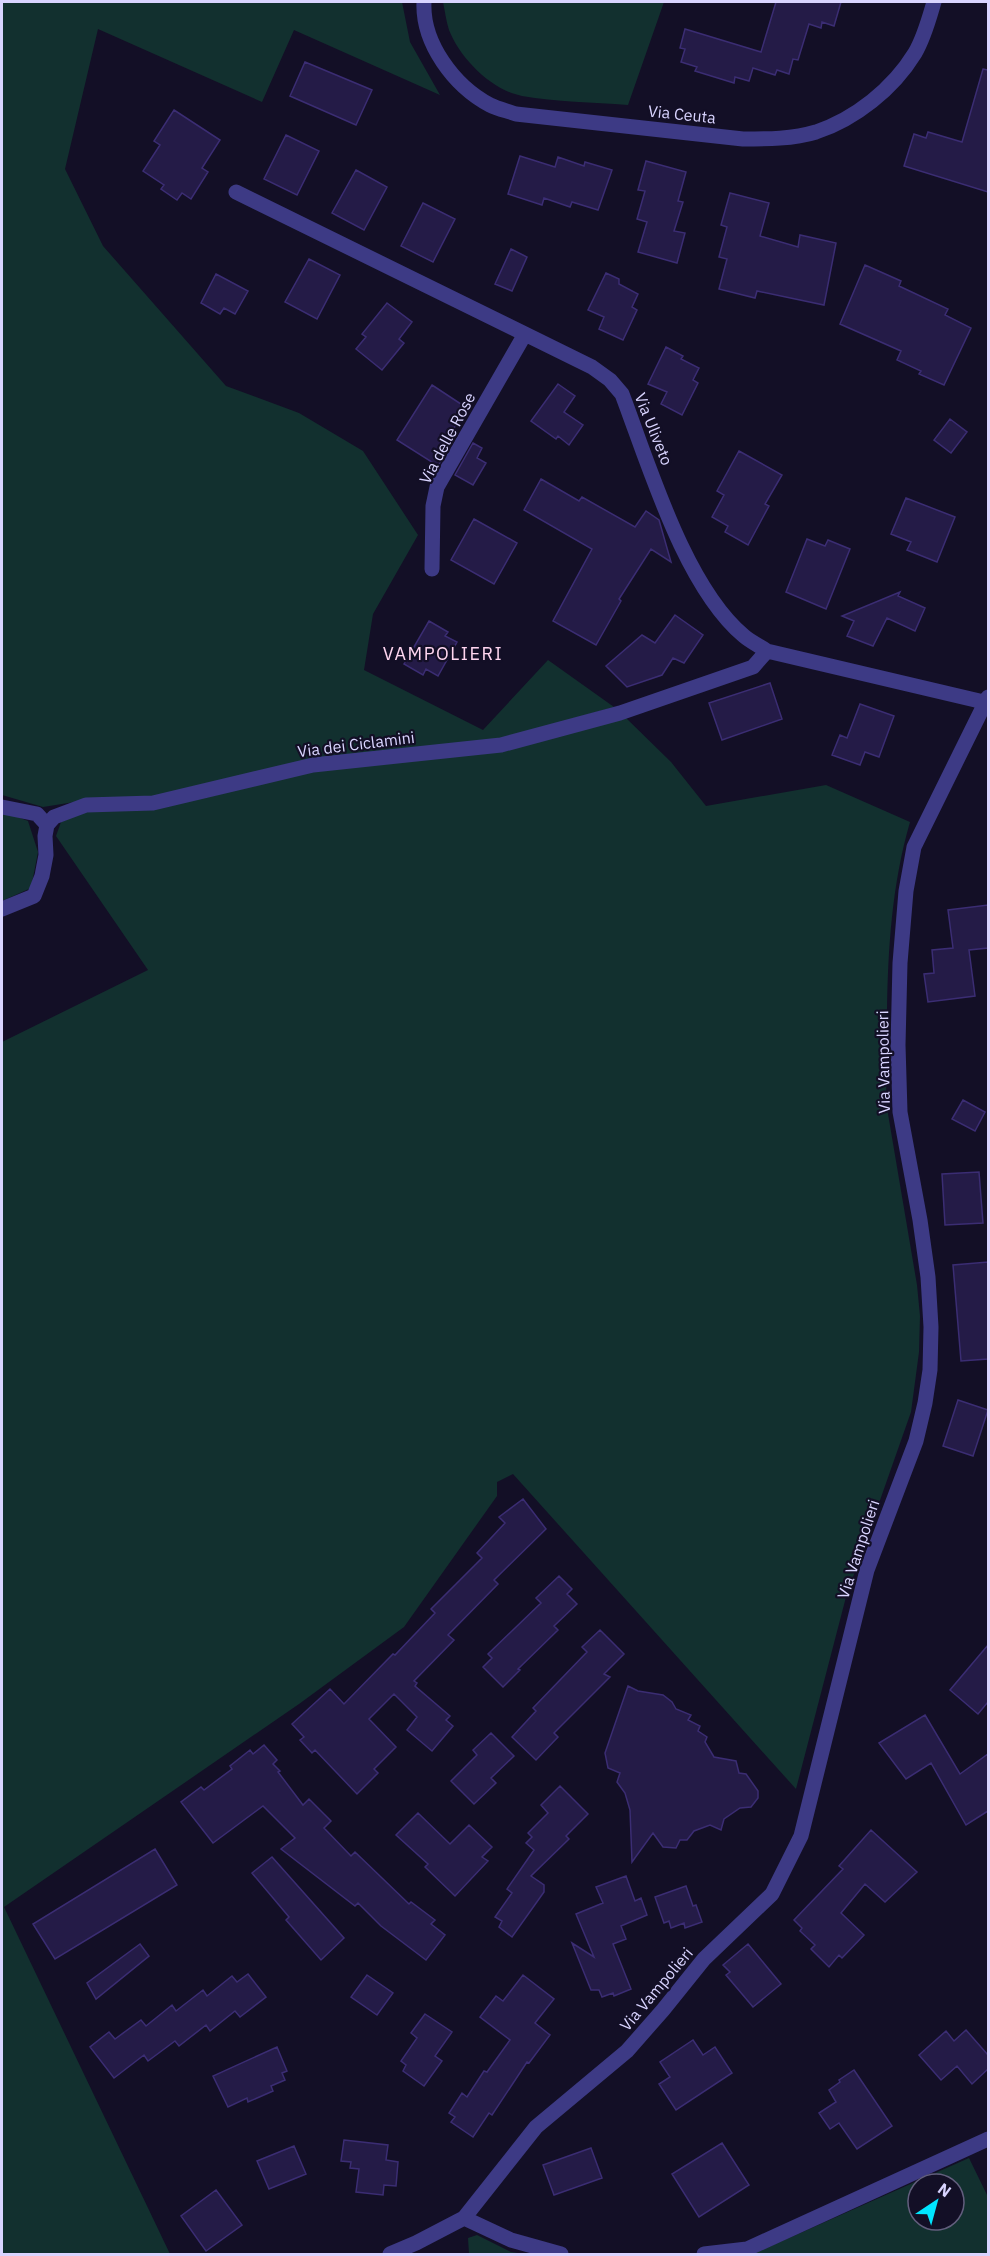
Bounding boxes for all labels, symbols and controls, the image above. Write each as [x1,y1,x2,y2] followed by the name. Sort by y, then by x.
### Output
[647,100,717,128] street label: Via Ceuta
[414,389,480,487] street label: Via delle Rose
[630,390,678,468] street label: Via Uliveto
[383,642,503,665] district label: VAMPOLIERI
[296,727,416,761] street label: Via dei Ciclamini
[872,1010,894,1114] street label: Via Vampolieri
[833,1497,883,1601] street label: Via Vampolieri
[615,1943,697,2035] street label: Via Vampolieri
[906,2172,966,2232] north arrow
[934,2178,955,2201] text: N

